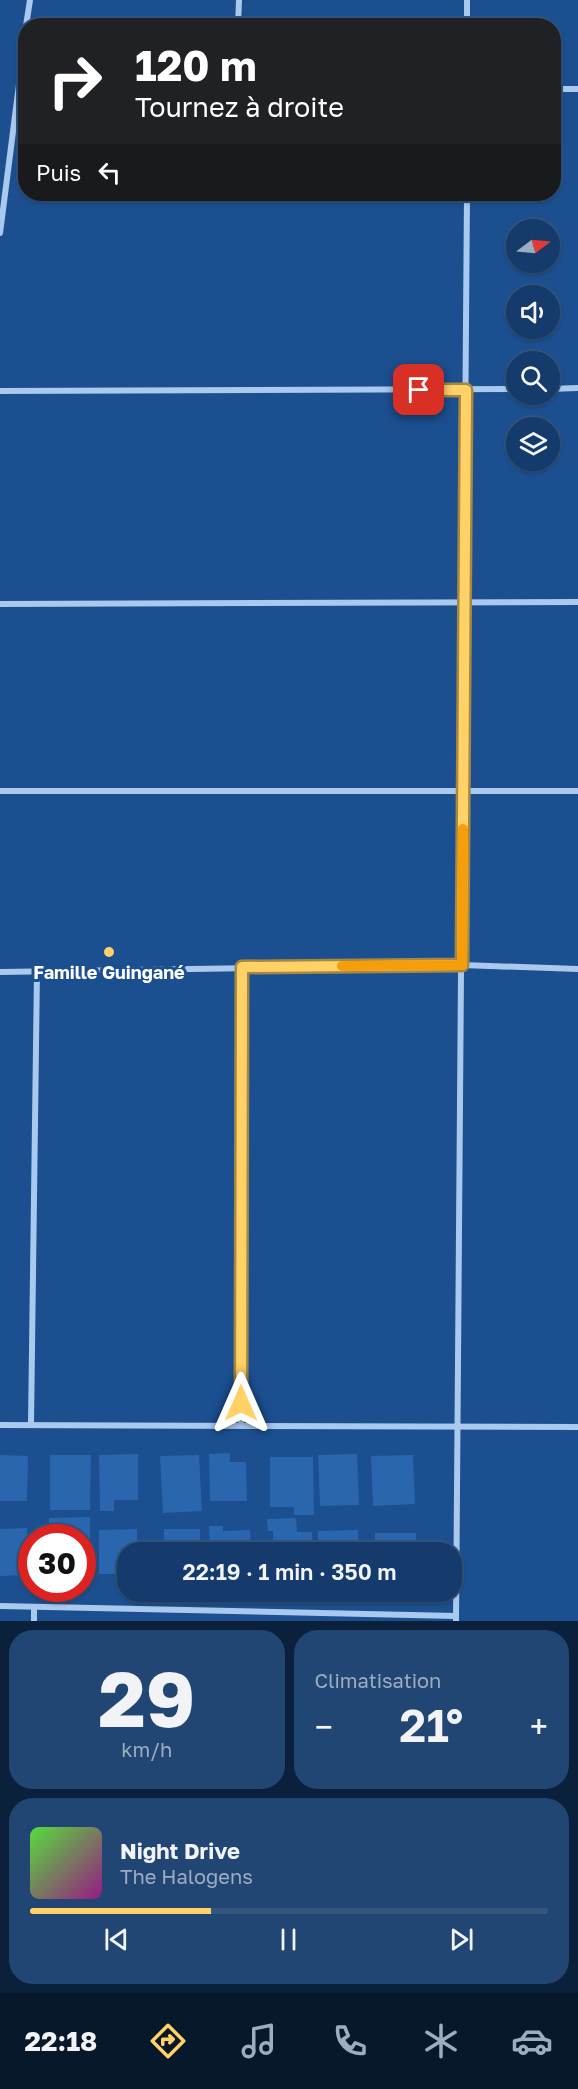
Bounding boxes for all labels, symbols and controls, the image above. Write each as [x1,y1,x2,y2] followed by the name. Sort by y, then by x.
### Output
[135,40,257,90] text: 120 m
[36,42,114,120] icon: right
[135,91,344,123] text: Tournez à droite
[93,156,126,189] icon: left
[36,159,81,186] text: Puis
[506,219,560,273] north arrow
[506,219,560,471] map controls
[506,285,560,339] button: sound
[506,351,560,405] button: search
[393,364,444,415] pin
[402,373,435,406] icon: arrive
[506,417,560,471] button: layers
[102,945,116,959] marker: Famille Guingané
[33,961,185,983] place label: Famille Guingané
[209,1371,273,1435] position arrow
[18,1524,96,1602] speed limit sign: 30
[182,1558,397,1585] text: 22:19 · 1 min · 350 m
[98,1651,195,1744] text: 29
[315,1668,441,1692] text: Climatisation
[399,1698,463,1752] text: 21°
[315,1707,333,1746] text: −
[530,1707,548,1746] text: +
[121,1737,172,1761] text: km/h
[120,1837,240,1864] text: Night Drive
[120,1864,253,1888] text: The Halogens
[100,1923,133,1956] icon: previous
[272,1923,305,1956] icon: pause
[445,1923,478,1956] icon: next
[147,2020,189,2062] icon: directions
[238,2020,280,2062] icon: music
[329,2020,371,2062] icon: phone
[420,2020,462,2062] icon: climate
[511,2020,553,2062] icon: car
[25,2025,97,2057] text: 22:18

